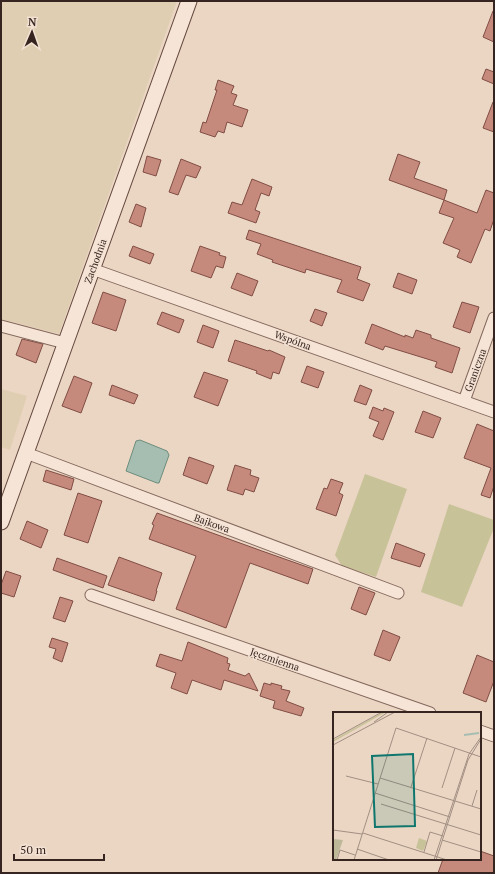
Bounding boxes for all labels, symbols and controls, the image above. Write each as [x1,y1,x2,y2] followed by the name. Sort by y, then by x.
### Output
[12,12,52,52] north arrow
[28,15,37,29] text: N
[81,237,110,285] street label: Zachodnia
[273,328,313,353] street label: Wspólna
[462,347,489,394] street label: Graniczna
[192,511,231,536] street label: Bajkowa
[248,645,301,674] street label: Jęczmienna
[333,712,481,860] inset map
[14,836,104,862] scale bar
[20,842,47,857] text: 50 m

